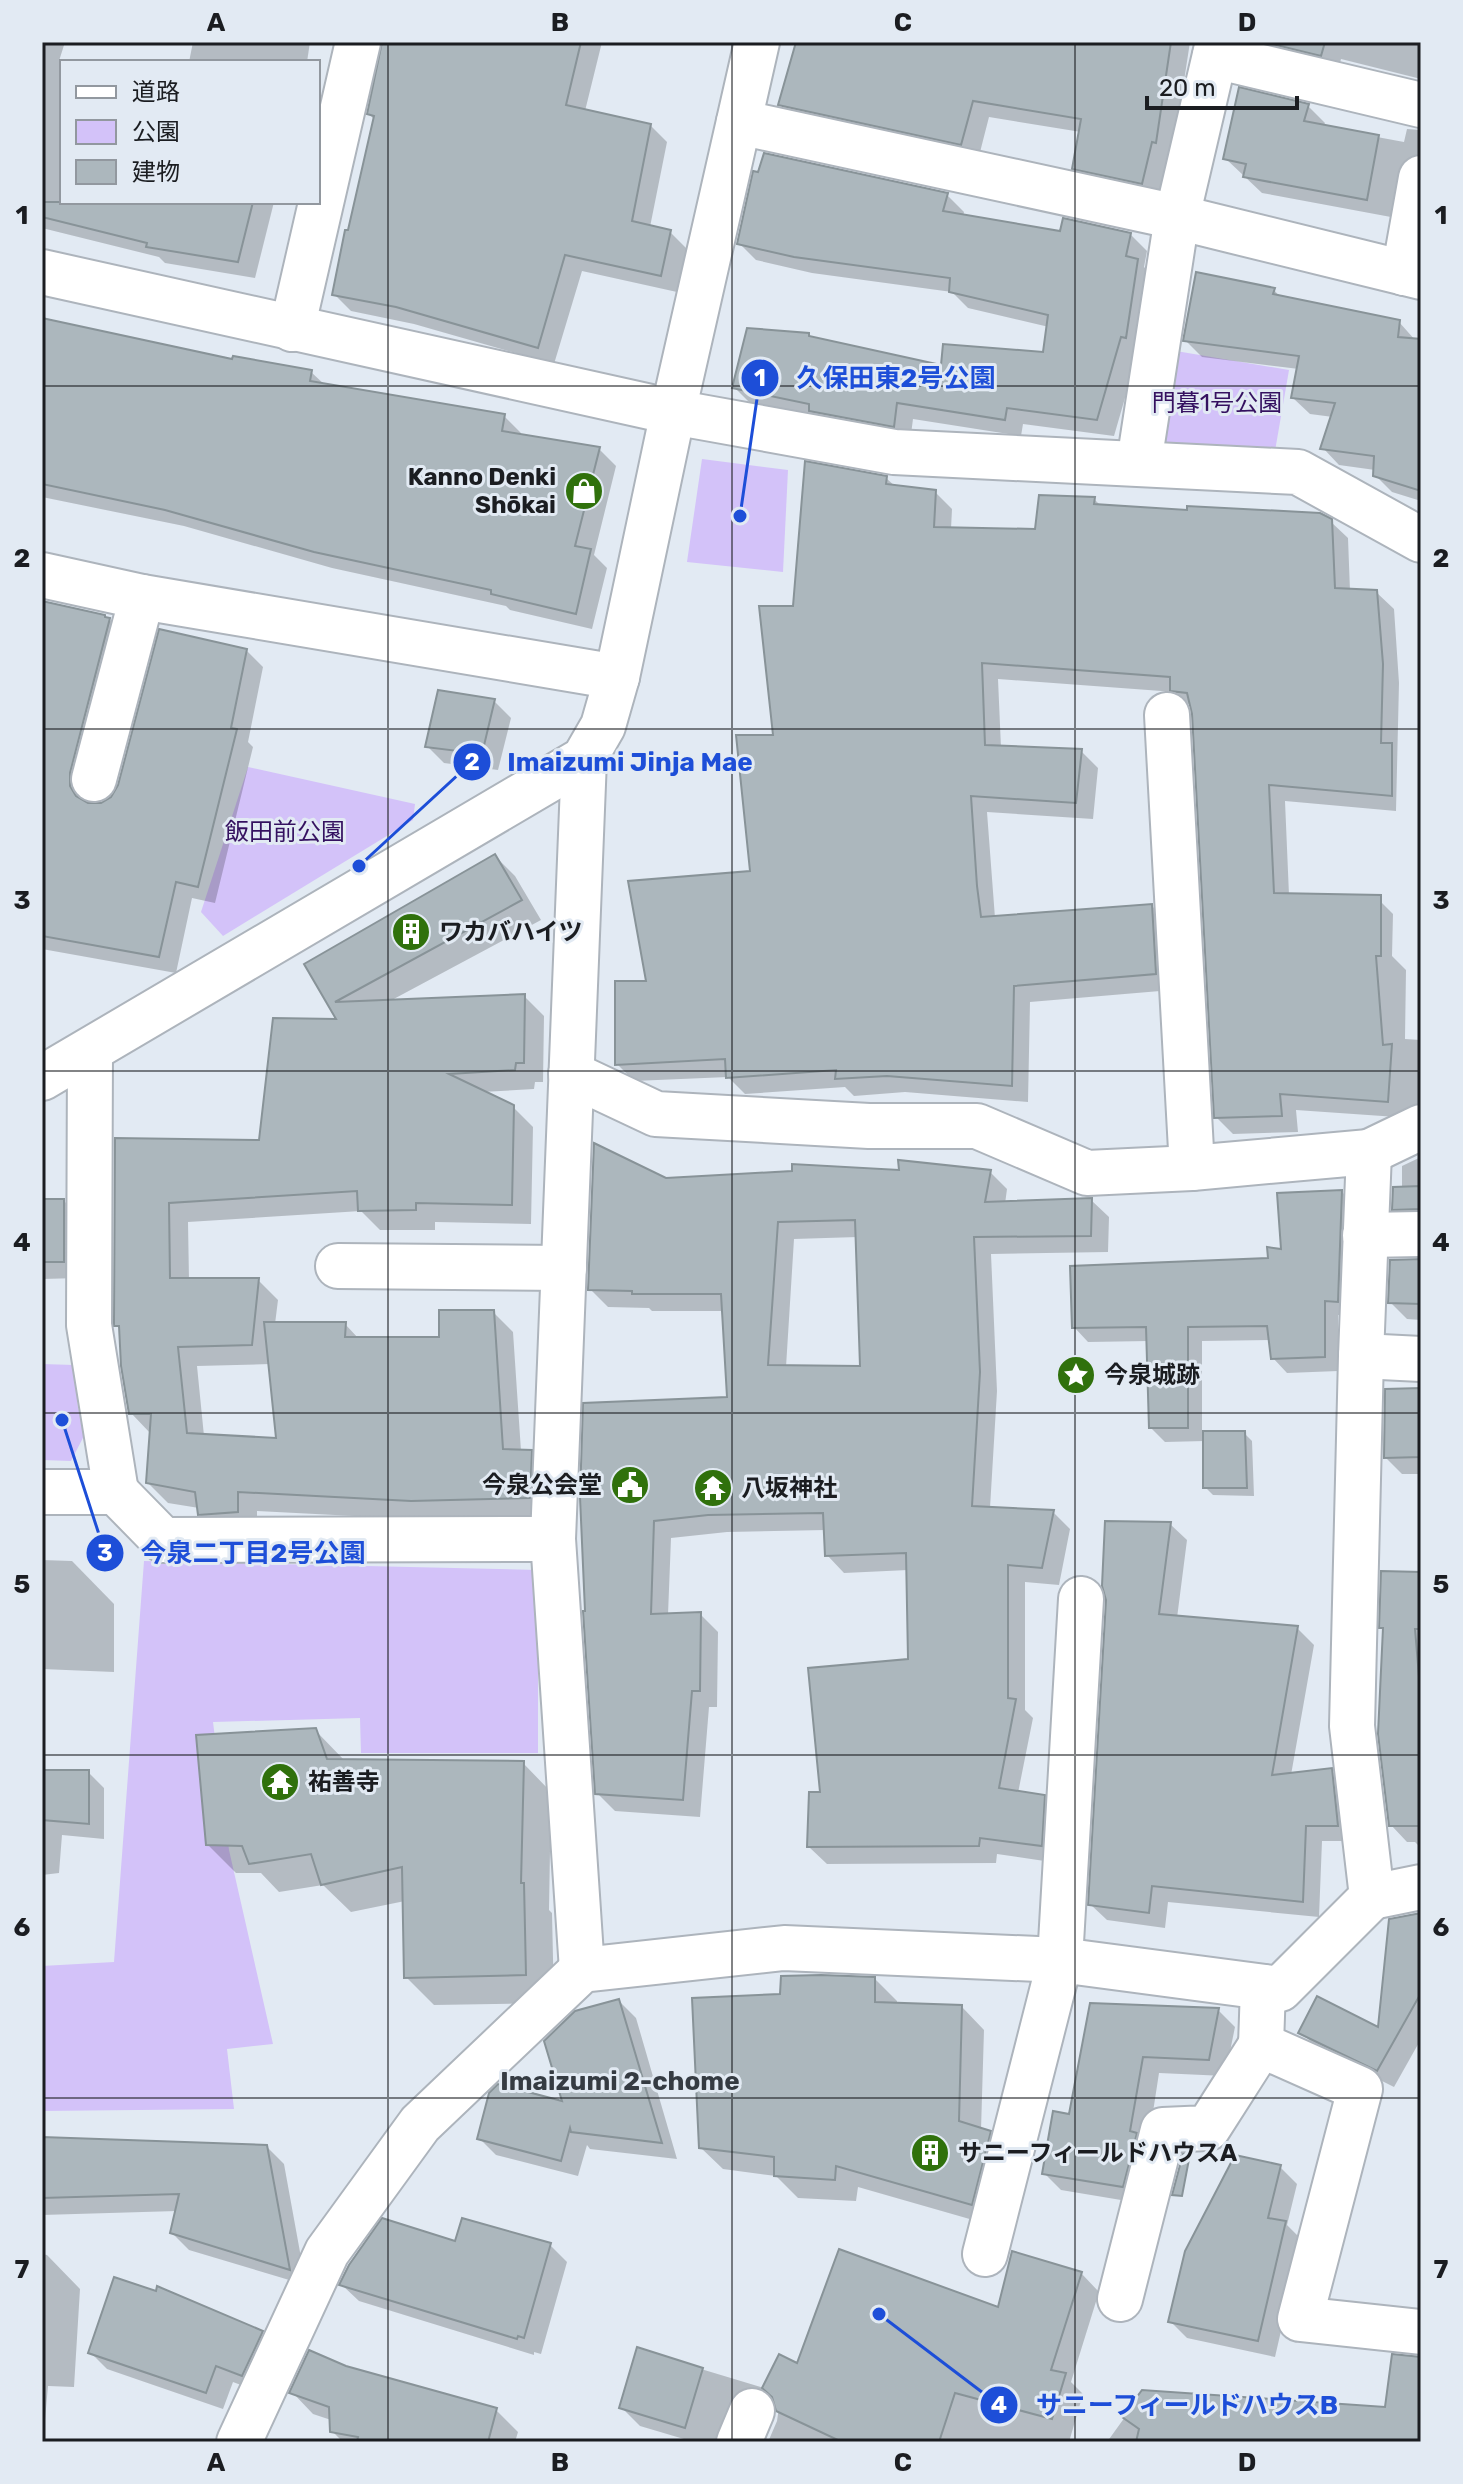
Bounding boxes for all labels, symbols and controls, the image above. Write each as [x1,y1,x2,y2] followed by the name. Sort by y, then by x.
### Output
[207,7,226,38] text: A
[551,7,569,38] text: B
[894,7,912,38] text: C
[1238,7,1256,38] text: D
[60,60,320,204] legend
[1147,60,1297,110] scale bar
[1159,74,1216,102] text: 20 m
[132,78,180,106] text: 道路
[132,118,180,146] text: 公園
[132,158,180,186] text: 建物
[16,200,28,231] text: 1
[1435,200,1447,231] text: 1
[740,353,1011,403] callout: 久保田東2号公園
[797,363,995,394] text: 久保田東2号公園
[754,364,766,392] text: 1
[1152,389,1282,417] park label: 門暮1号公園
[408,463,556,519] place label: Kanno Denki Shōkai
[563,470,605,512] shop icon: Kanno Denki Shōkai
[14,543,30,574] text: 2
[1433,543,1449,574] text: 2
[452,737,769,787] callout: Imaizumi Jinja Mae
[507,747,753,778] text: Imaizumi Jinja Mae
[464,748,480,776] text: 2
[225,818,345,846] park label: 飯田前公園
[13,885,31,916] text: 3
[1432,885,1450,916] text: 3
[390,911,432,953] building icon: ワカバハイツ
[439,918,583,946] place label: ワカバハイツ
[13,1227,31,1258] text: 4
[1432,1227,1450,1258] text: 4
[1055,1354,1097,1396] place icon: 今泉城跡
[1104,1361,1200,1389] place label: 今泉城跡
[609,1464,651,1506] public building icon: 今泉公会堂
[692,1467,734,1509] temple icon: 八坂神社
[482,1471,602,1499] place label: 今泉公会堂
[741,1474,837,1502] place label: 八坂神社
[85,1528,382,1578] callout: 今泉二丁目2号公園
[141,1538,365,1569] text: 今泉二丁目2号公園
[97,1539,113,1567] text: 3
[14,1569,30,1600] text: 5
[1433,1569,1449,1600] text: 5
[259,1761,301,1803] temple icon: 祐善寺
[308,1768,380,1796] place label: 祐善寺
[14,1912,31,1943] text: 6
[1433,1912,1450,1943] text: 6
[500,2066,740,2097] district label: Imaizumi 2-chome
[909,2132,951,2174] building icon: サニーフィールドハウスA
[958,2139,1237,2167] place label: サニーフィールドハウスA
[15,2254,30,2285] text: 7
[1434,2254,1449,2285] text: 7
[979,2380,1355,2430] callout: サニーフィールドハウスB
[1036,2390,1338,2421] text: サニーフィールドハウスB
[991,2391,1007,2419] text: 4
[207,2447,226,2478] text: A
[551,2447,569,2478] text: B
[894,2447,912,2478] text: C
[1238,2447,1256,2478] text: D

